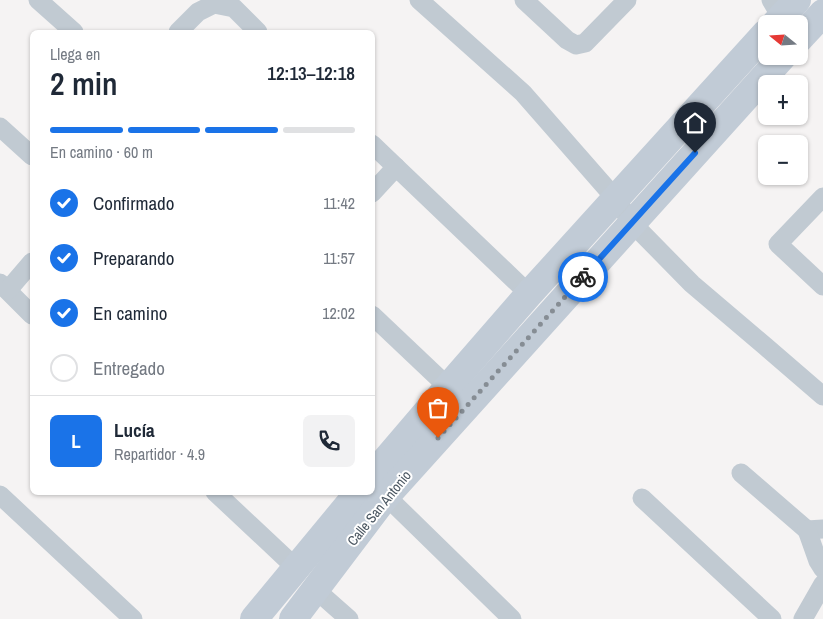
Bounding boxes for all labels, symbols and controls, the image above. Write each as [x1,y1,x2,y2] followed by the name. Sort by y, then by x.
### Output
[758,15,808,65] north arrow
[758,15,808,185] map controls
[50,43,100,65] text: Llega en
[267,60,355,86] text: 12:13–12:18
[50,62,118,105] text: 2 min
[758,75,808,125] button: +
[674,102,716,153] pin
[681,109,709,137] icon: home
[758,135,808,185] button: −
[50,141,153,163] text: En camino · 60 m
[50,189,78,217] icon: check
[93,190,174,216] text: Confirmado
[323,192,355,214] text: 11:42
[50,244,78,272] icon: check
[93,245,174,271] text: Preparando
[323,247,355,269] text: 11:57
[558,252,608,302] courier
[569,263,597,291] icon: bike
[50,299,78,327] icon: check
[93,300,167,326] text: En camino
[322,302,355,324] text: 12:02
[93,355,165,381] text: Entregado
[417,387,459,438] pin
[424,394,452,422] icon: bag
[303,415,355,467] button: phone
[114,417,155,443] text: Lucía
[71,428,81,454] text: L
[114,443,205,465] text: Repartidor · 4.9
[343,467,415,549] street label: Calle San Antonio

